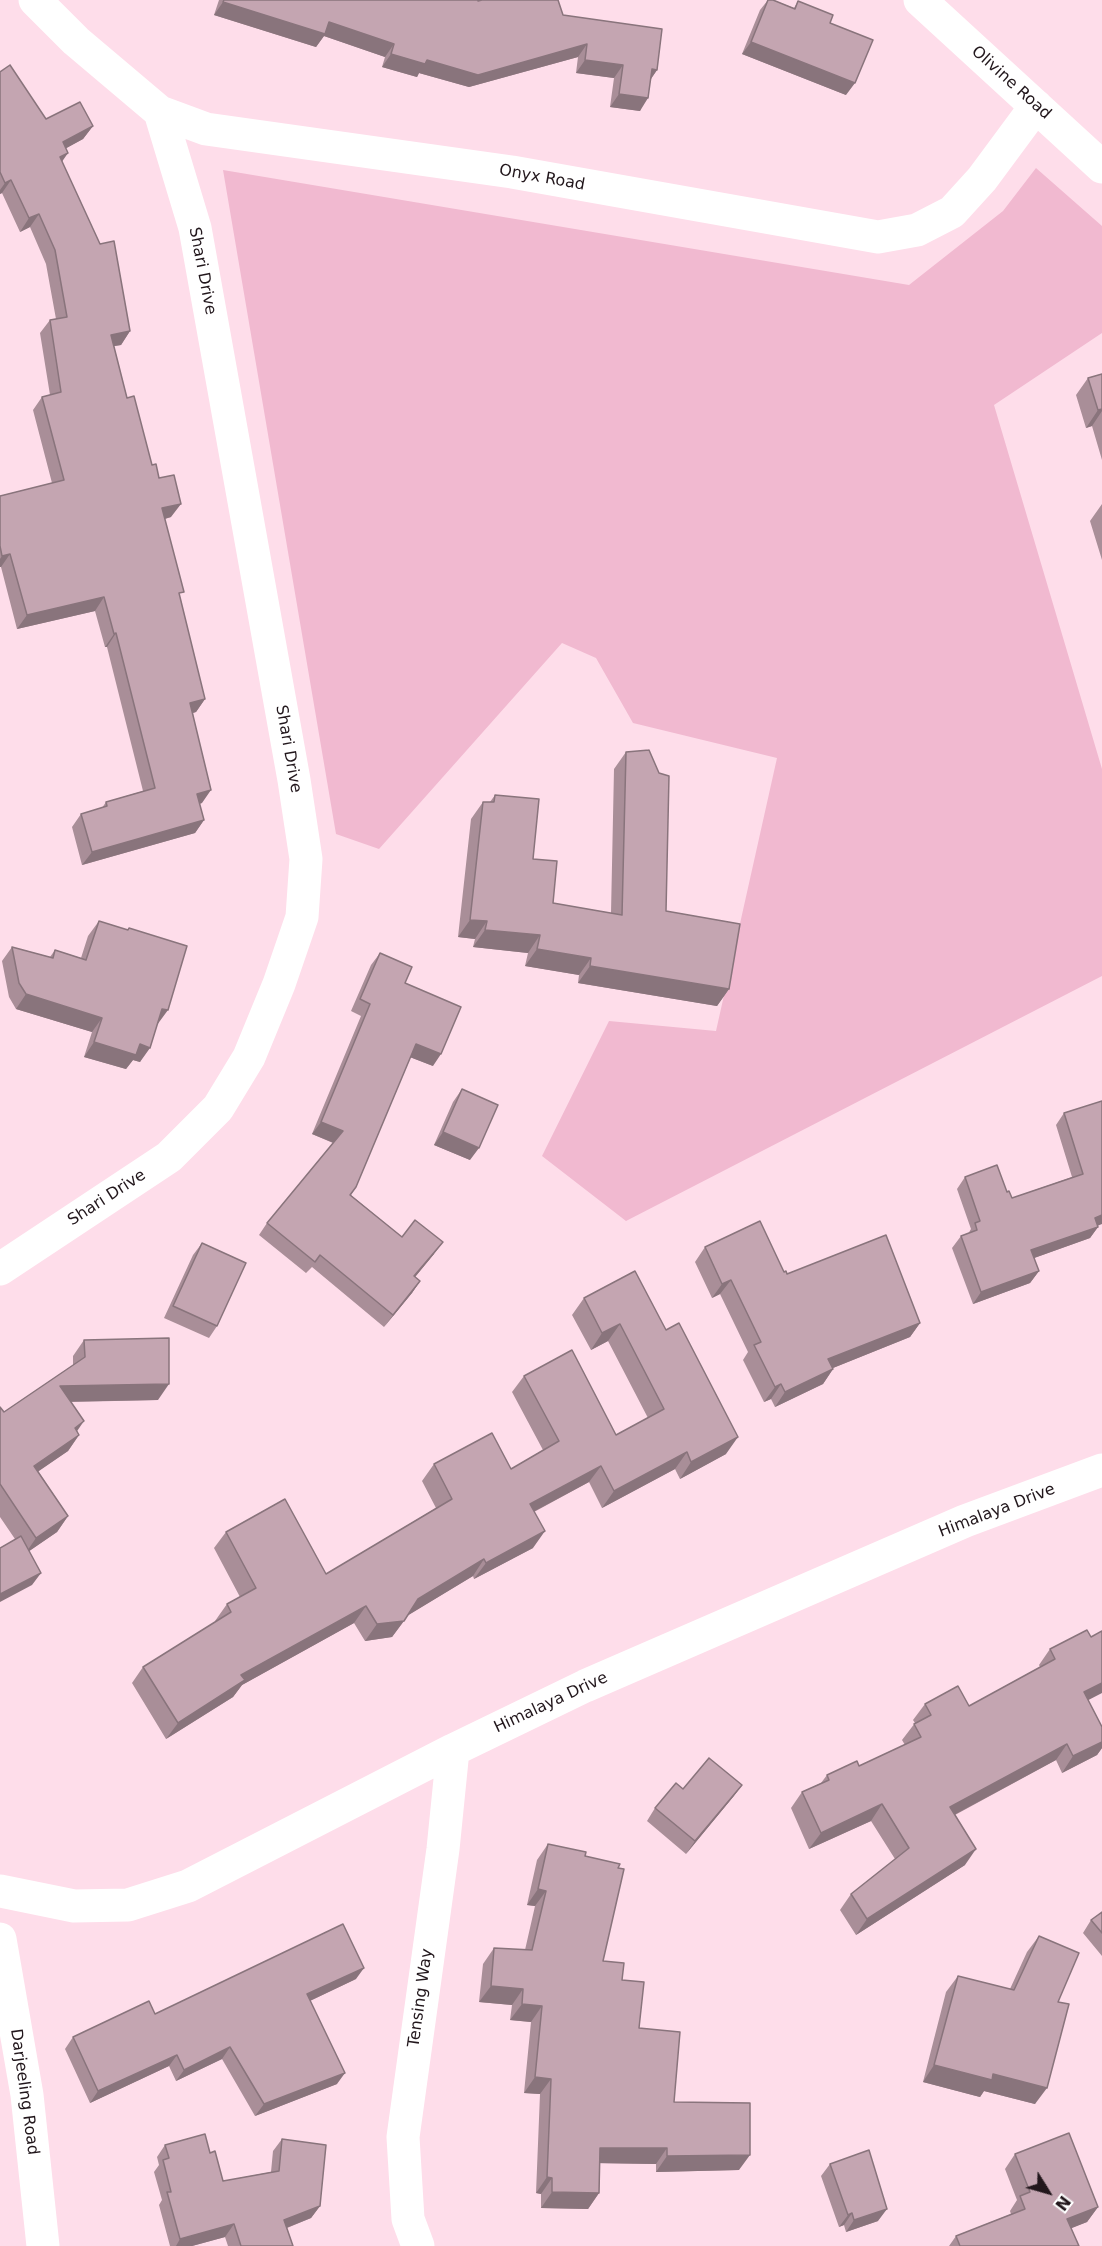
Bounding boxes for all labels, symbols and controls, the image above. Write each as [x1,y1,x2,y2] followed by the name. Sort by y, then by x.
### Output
[967,42,1055,124] street label: Olivine Road
[498,161,586,195] street label: Onyx Road
[184,226,220,316] street label: Shari Drive
[271,704,305,794] street label: Shari Drive
[65,1166,149,1230] street label: Shari Drive
[936,1480,1058,1542] street label: Himalaya Drive
[491,1668,611,1738] street label: Himalaya Drive
[405,1948,437,2048] street label: Tensing Way
[6,2028,42,2156] street label: Darjeeling Road
[1018,2162,1078,2222] north arrow
[1051,2192,1074,2214] text: N

